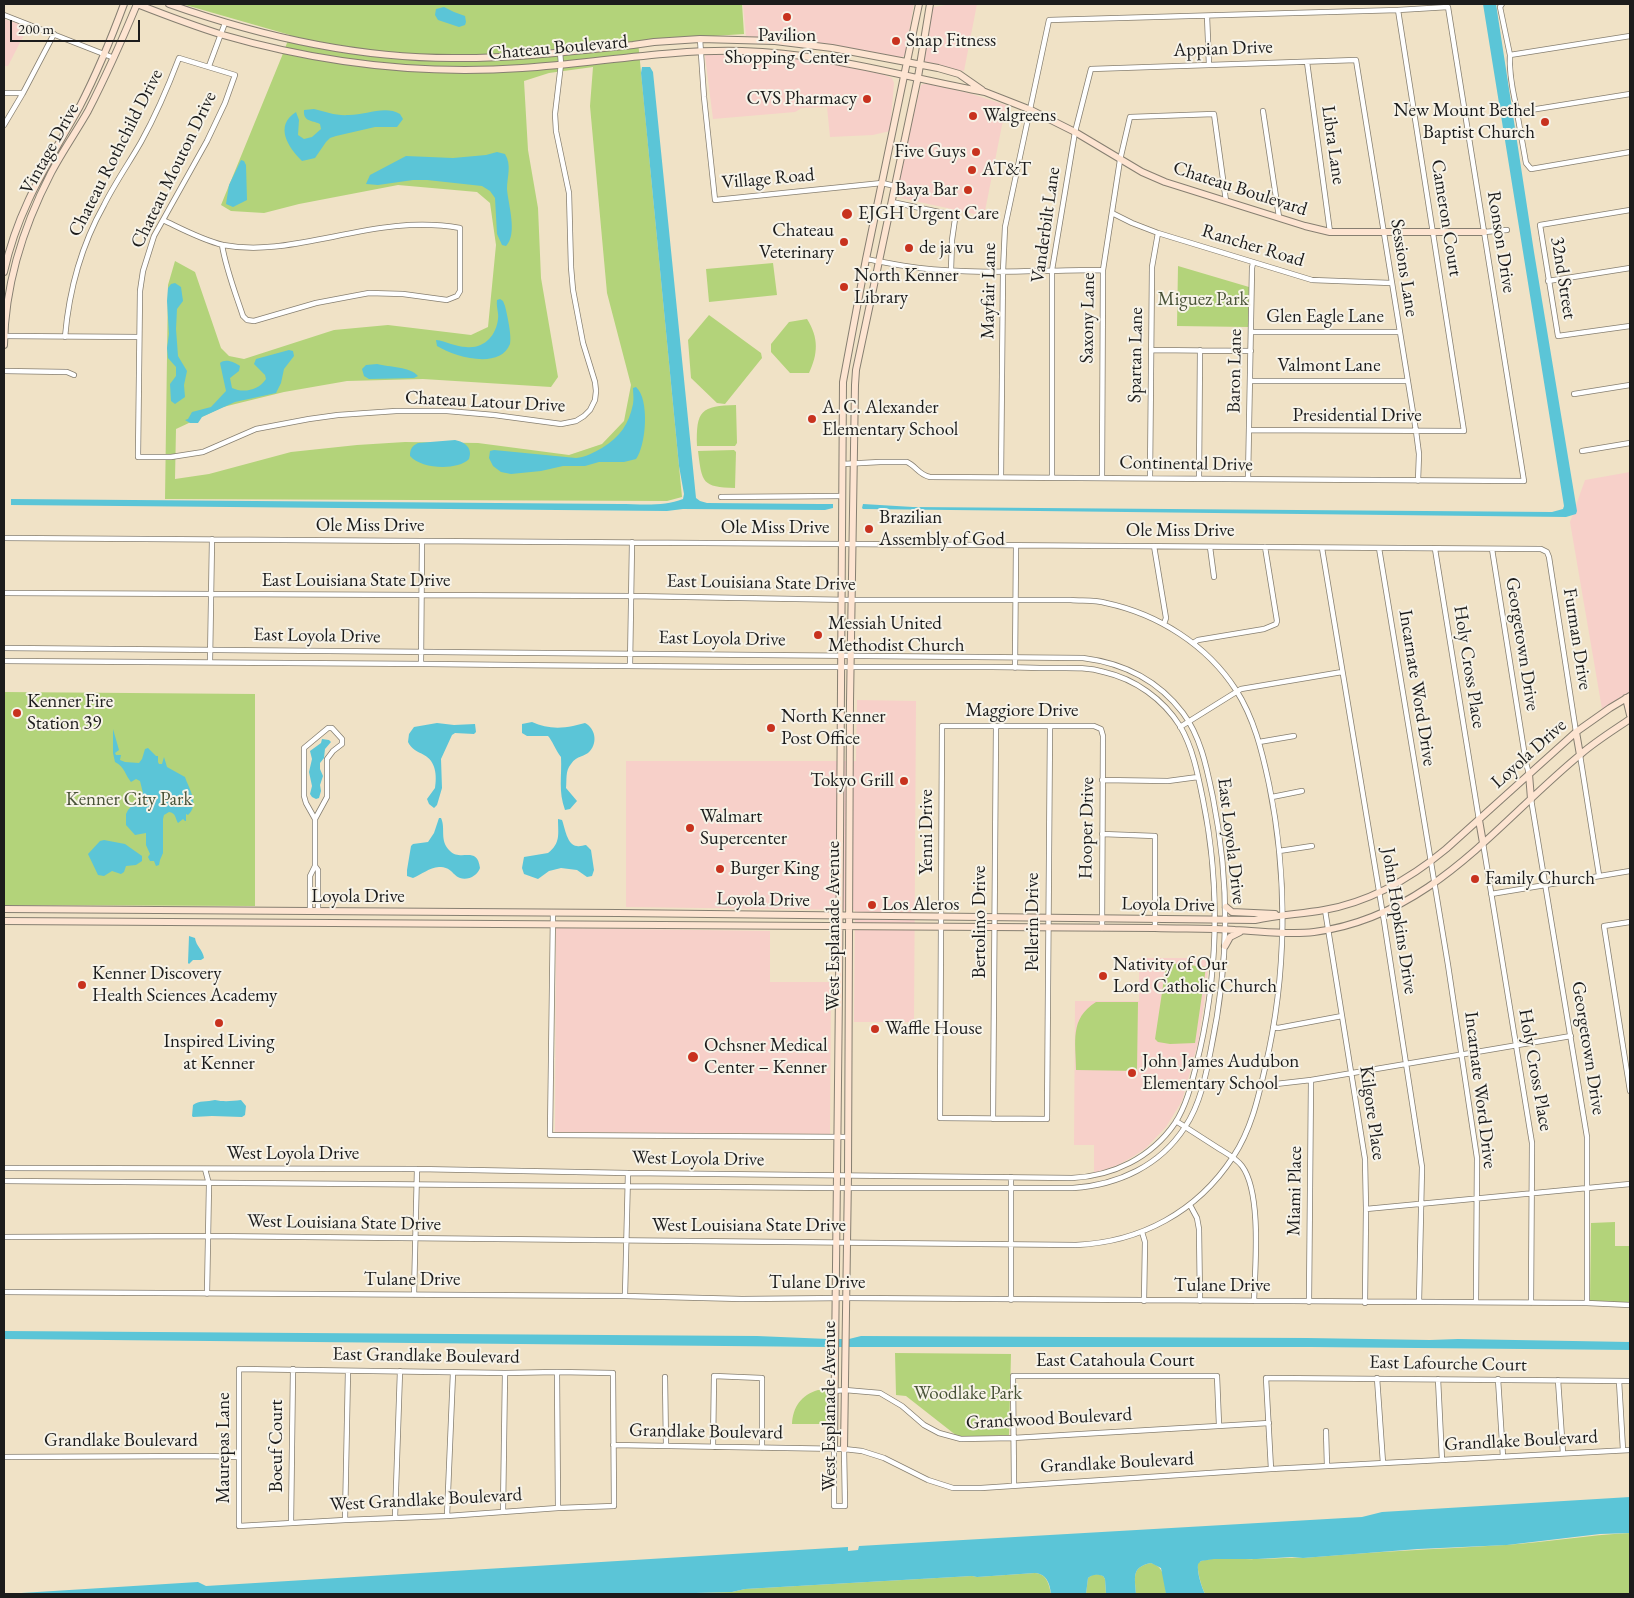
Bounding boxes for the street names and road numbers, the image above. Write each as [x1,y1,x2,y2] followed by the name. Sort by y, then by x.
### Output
[487,31,629,65] street label: Chateau Boulevard
[1173,36,1273,62] street label: Appian Drive
[64,65,168,241] street label: Chateau Rothchild Drive
[126,88,222,252] street label: Chateau Mouton Drive
[16,99,84,199] street label: Vintage Drive
[1316,104,1350,186] street label: Libra Lane
[1170,157,1310,221] street label: Chateau Boulevard
[1426,158,1466,278] street label: Cameron Court
[721,164,815,194] street label: Village Road
[1027,166,1065,284] street label: Vanderbilt Lane
[1482,189,1520,295] street label: Ronson Drive
[1385,217,1423,319] street label: Sessions Lane
[1199,220,1307,272] street label: Rancher Road
[1545,235,1581,321] street label: 32nd Street
[977,243,1001,339] street label: Mayfair Lane
[1076,272,1100,364] street label: Saxony Lane
[1266,306,1384,328] street label: Glen Eagle Lane
[1124,307,1148,403] street label: Spartan Lane
[1223,329,1247,413] street label: Baron Lane
[1277,355,1381,377] street label: Valmont Lane
[404,386,566,418] street label: Chateau Latour Drive
[1292,405,1422,427] street label: Presidential Drive
[1119,451,1253,477] street label: Continental Drive
[316,515,424,537] street label: Ole Miss Drive
[721,517,829,539] street label: Ole Miss Drive
[1126,520,1234,542] street label: Ole Miss Drive
[262,570,450,592] street label: East Louisiana State Drive
[666,570,856,596] street label: East Louisiana State Drive
[1500,576,1544,712] street label: Georgetown Drive
[1558,586,1596,692] street label: Furman Drive
[1448,604,1490,730] street label: Holy Cross Place
[1393,608,1441,768] street label: Incarnate Word Drive
[253,623,381,649] street label: East Loyola Drive
[658,626,786,652] street label: East Loyola Drive
[965,700,1079,722] street label: Maggiore Drive
[1487,714,1571,794] street label: Loyola Drive
[1212,776,1250,906] street label: East Loyola Drive
[1075,777,1099,879] street label: Hooper Drive
[916,789,938,875] street label: Yenni Drive
[823,841,845,1011] street label: West Esplanade Avenue
[1376,846,1422,996] street label: John Hopkins Drive
[969,865,991,979] street label: Bertolino Drive
[1022,873,1044,971] street label: Pellerin Drive
[311,886,405,908] street label: Loyola Drive
[716,888,810,912] street label: Loyola Drive
[1121,893,1215,917] street label: Loyola Drive
[1566,980,1610,1116] street label: Georgetown Drive
[1513,1007,1557,1133] street label: Holy Cross Place
[1459,1010,1501,1170] street label: Incarnate Word Drive
[1354,1064,1390,1162] street label: Kilgore Place
[227,1143,359,1165] street label: West Loyola Drive
[632,1146,764,1172] street label: West Loyola Drive
[1283,1146,1307,1236] street label: Miami Place
[247,1210,441,1236] street label: West Louisiana State Drive
[652,1215,846,1237] street label: West Louisiana State Drive
[364,1269,460,1291] street label: Tulane Drive
[769,1272,865,1294] street label: Tulane Drive
[1174,1275,1270,1297] street label: Tulane Drive
[819,1321,841,1491] street label: West Esplanade Avenue
[332,1343,520,1369] street label: East Grandlake Boulevard
[1036,1350,1194,1372] street label: East Catahoula Court
[1369,1351,1527,1377] street label: East Lafourche Court
[213,1392,235,1504] street label: Maurepas Lane
[266,1399,288,1493] street label: Boeuf Court
[965,1403,1133,1435] street label: Grandwood Boulevard
[629,1419,783,1445] street label: Grandlake Boulevard
[1444,1426,1598,1456] street label: Grandlake Boulevard
[44,1430,198,1452] street label: Grandlake Boulevard
[1040,1448,1194,1478] street label: Grandlake Boulevard
[329,1484,523,1516] street label: West Grandlake Boulevard

